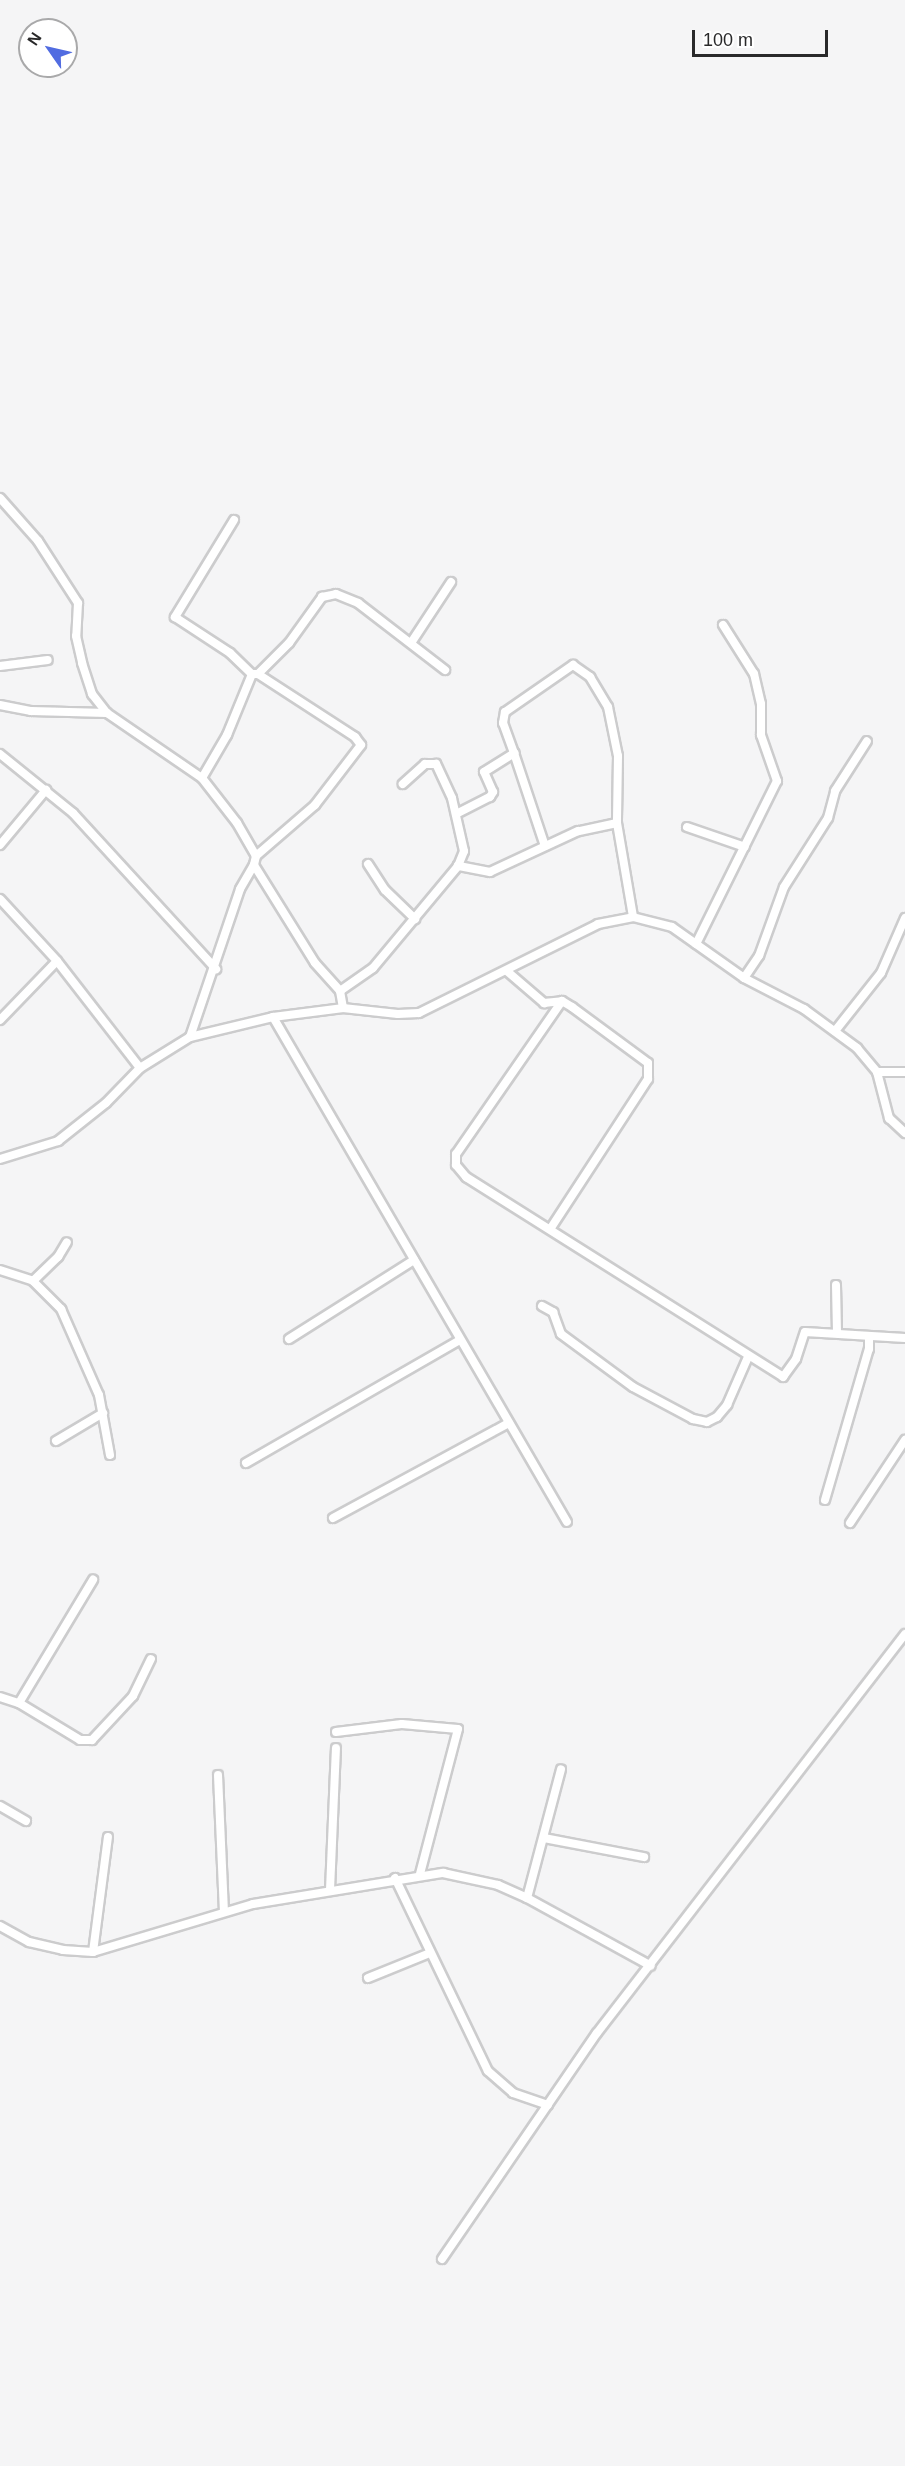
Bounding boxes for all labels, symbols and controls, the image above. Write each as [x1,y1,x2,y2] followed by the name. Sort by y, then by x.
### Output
[18,18,78,78] north arrow
[695,18,832,56] scale bar
[24,29,45,48] text: N
[703,30,753,50] text: 100 m

